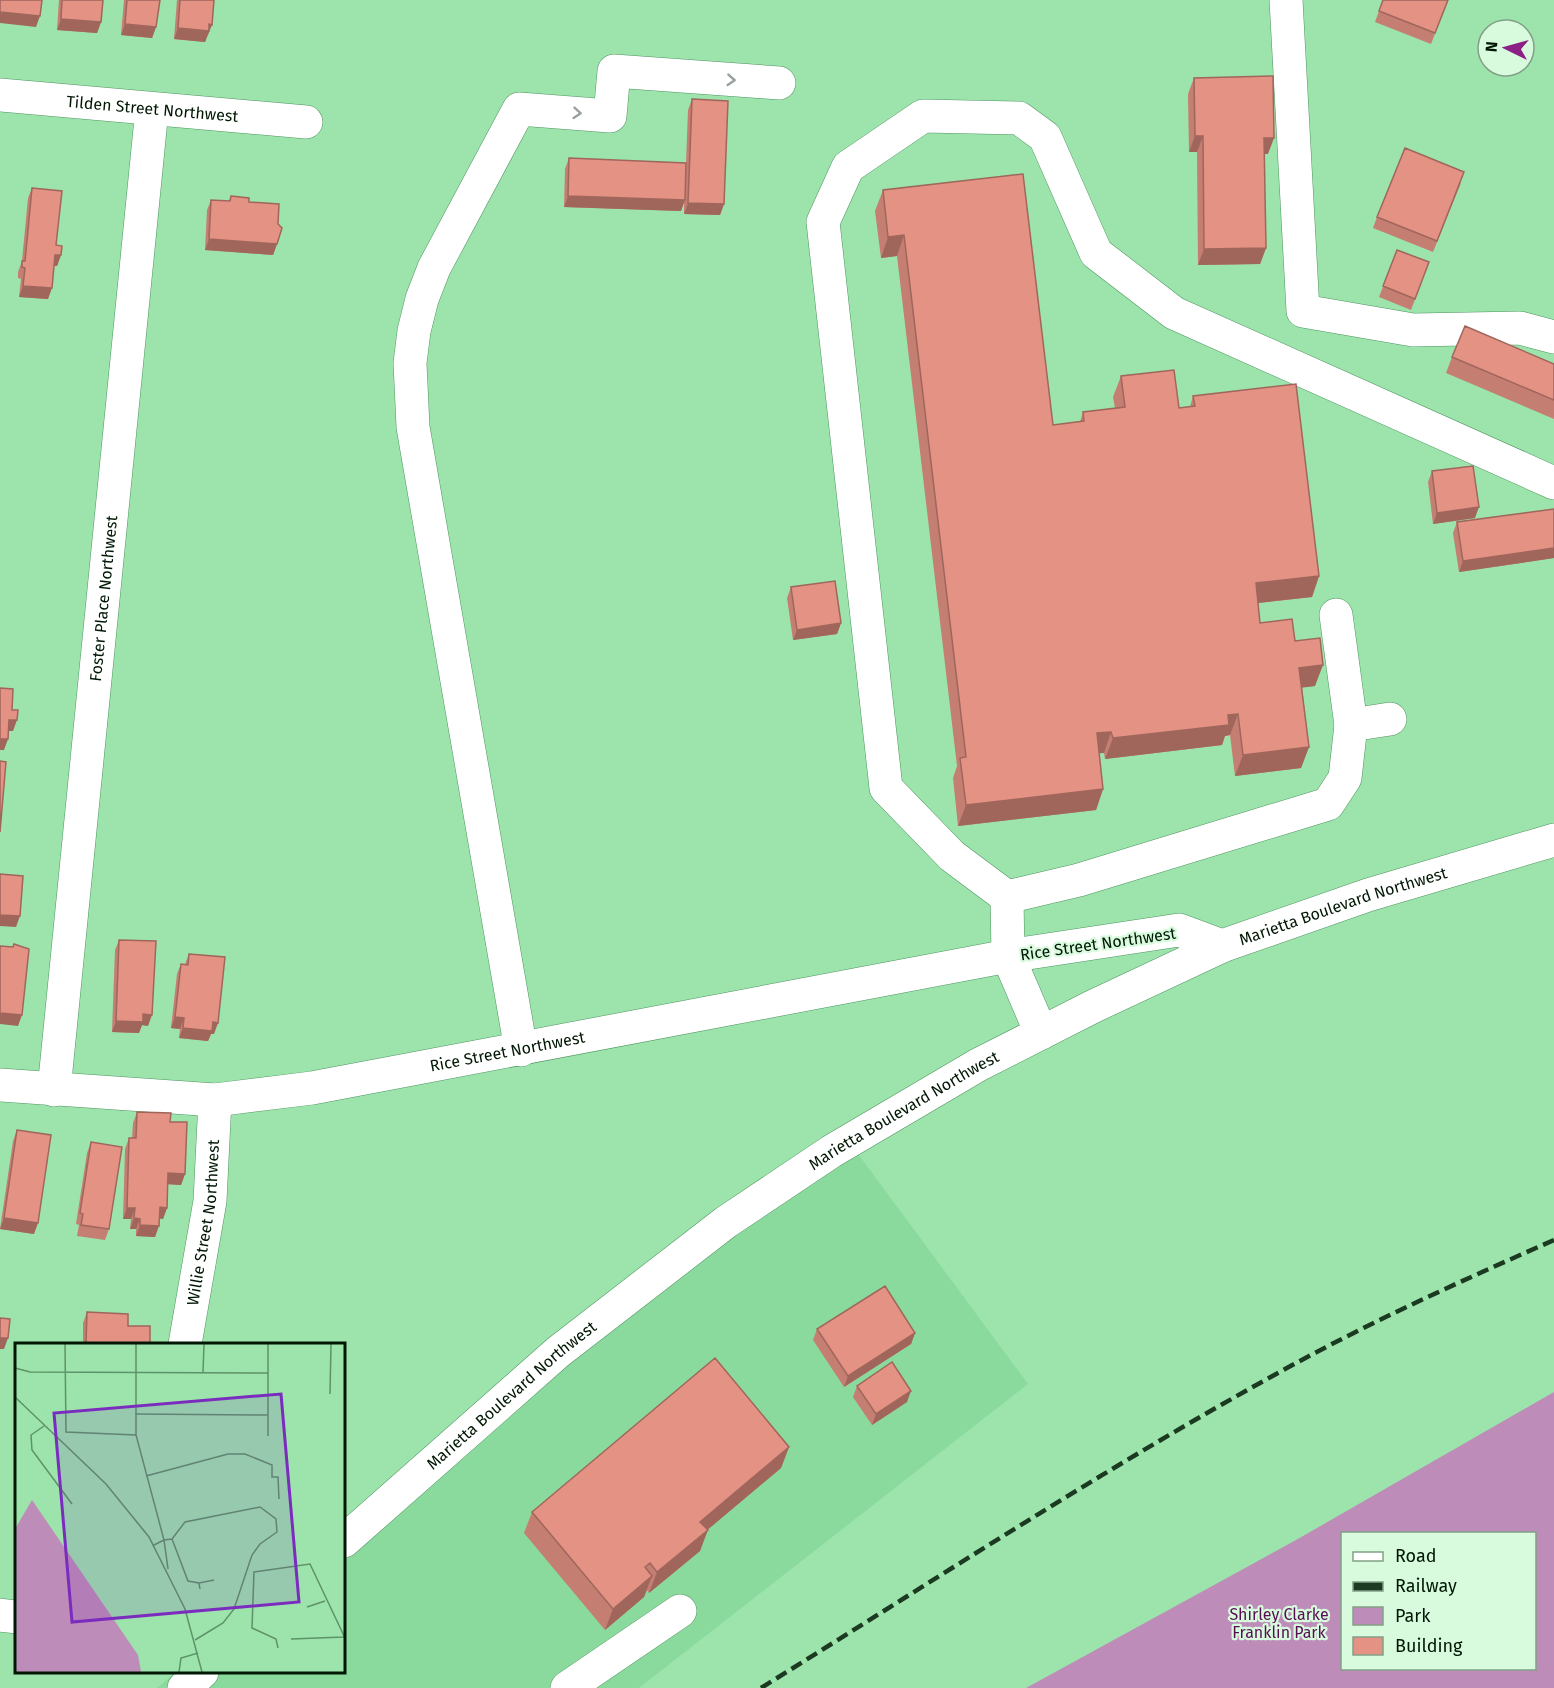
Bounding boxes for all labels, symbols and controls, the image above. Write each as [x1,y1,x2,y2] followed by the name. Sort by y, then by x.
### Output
[1476,18,1536,78] north arrow
[1482,41,1501,53] text: N
[726,73,735,86] one-way arrow
[66,91,239,125] street label: Tilden Street Northwest
[573,106,582,119] one-way arrow
[85,514,121,682] street label: Foster Place Northwest
[1236,863,1449,949] street label: Marietta Boulevard Northwest
[1019,924,1177,964] street label: Rice Street Northwest
[428,1027,587,1075] street label: Rice Street Northwest
[805,1047,1002,1174] street label: Marietta Boulevard Northwest
[182,1139,223,1307] street label: Willie Street Northwest
[423,1317,600,1473] street label: Marietta Boulevard Northwest
[15,1343,345,1673] inset map
[1341,1532,1536,1670] legend
[1395,1545,1437,1567] text: Road
[1395,1575,1457,1597] text: Railway
[1229,1605,1329,1642] park label: Shirley Clarke Franklin Park
[1395,1605,1431,1627] text: Park
[1395,1635,1463,1657] text: Building

